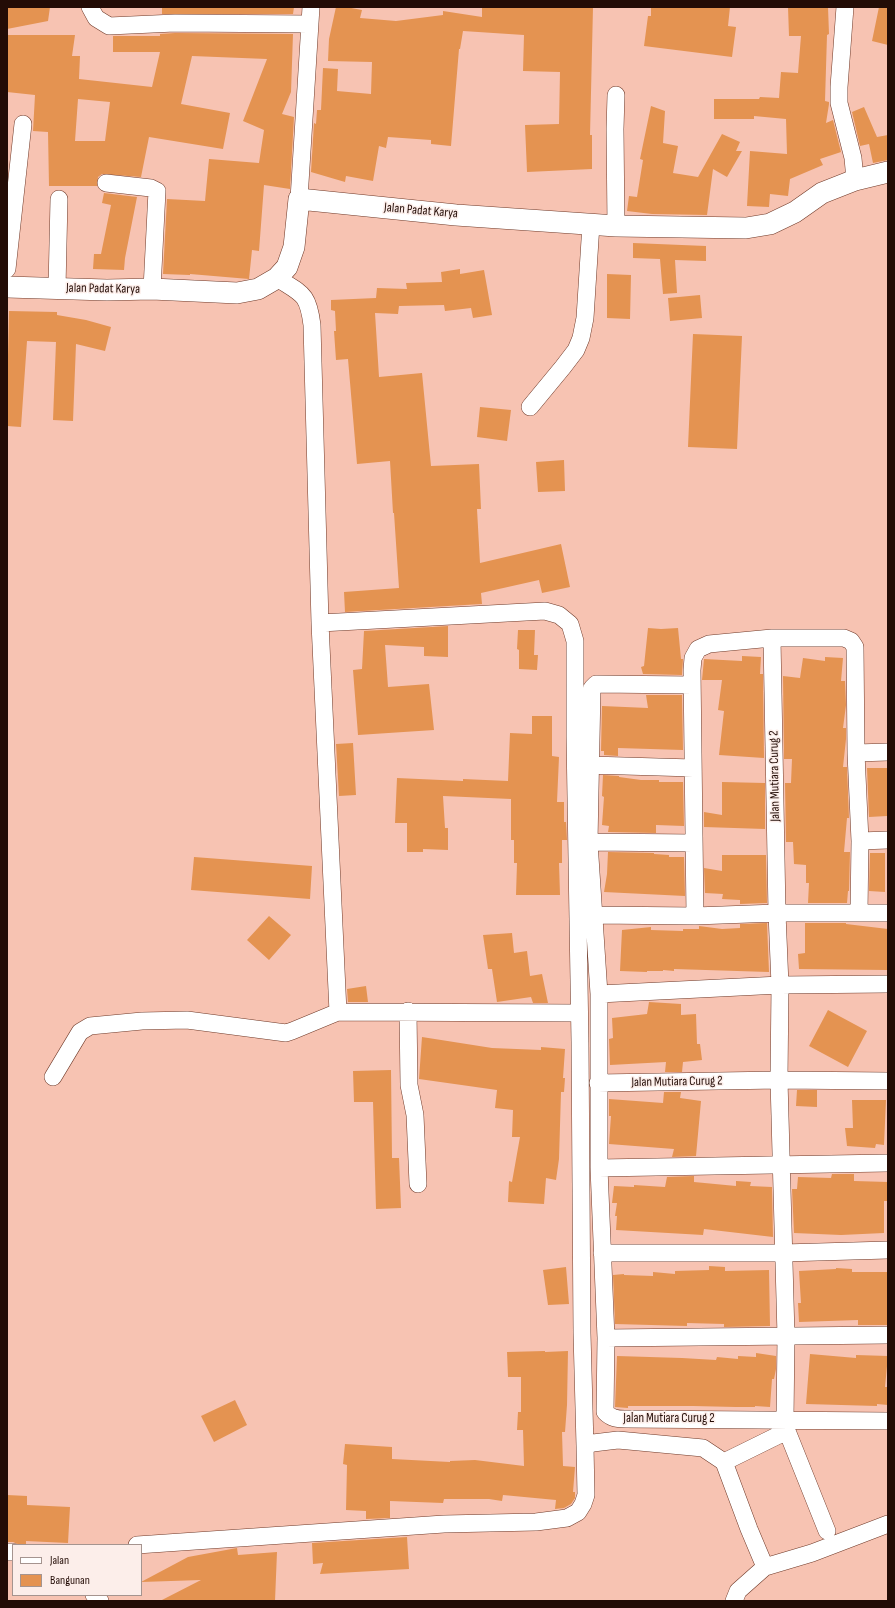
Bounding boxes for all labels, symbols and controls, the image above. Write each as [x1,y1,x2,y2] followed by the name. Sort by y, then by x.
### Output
[383,200,459,222] street label: Jalan Padat Karya
[66,281,140,297] street label: Jalan Padat Karya
[766,730,784,822] street label: Jalan Mutiara Curug 2
[631,1073,723,1091] street label: Jalan Mutiara Curug 2
[623,1411,715,1427] street label: Jalan Mutiara Curug 2
[12,1544,142,1596] legend
[50,1553,69,1568] text: Jalan
[50,1573,90,1588] text: Bangunan

